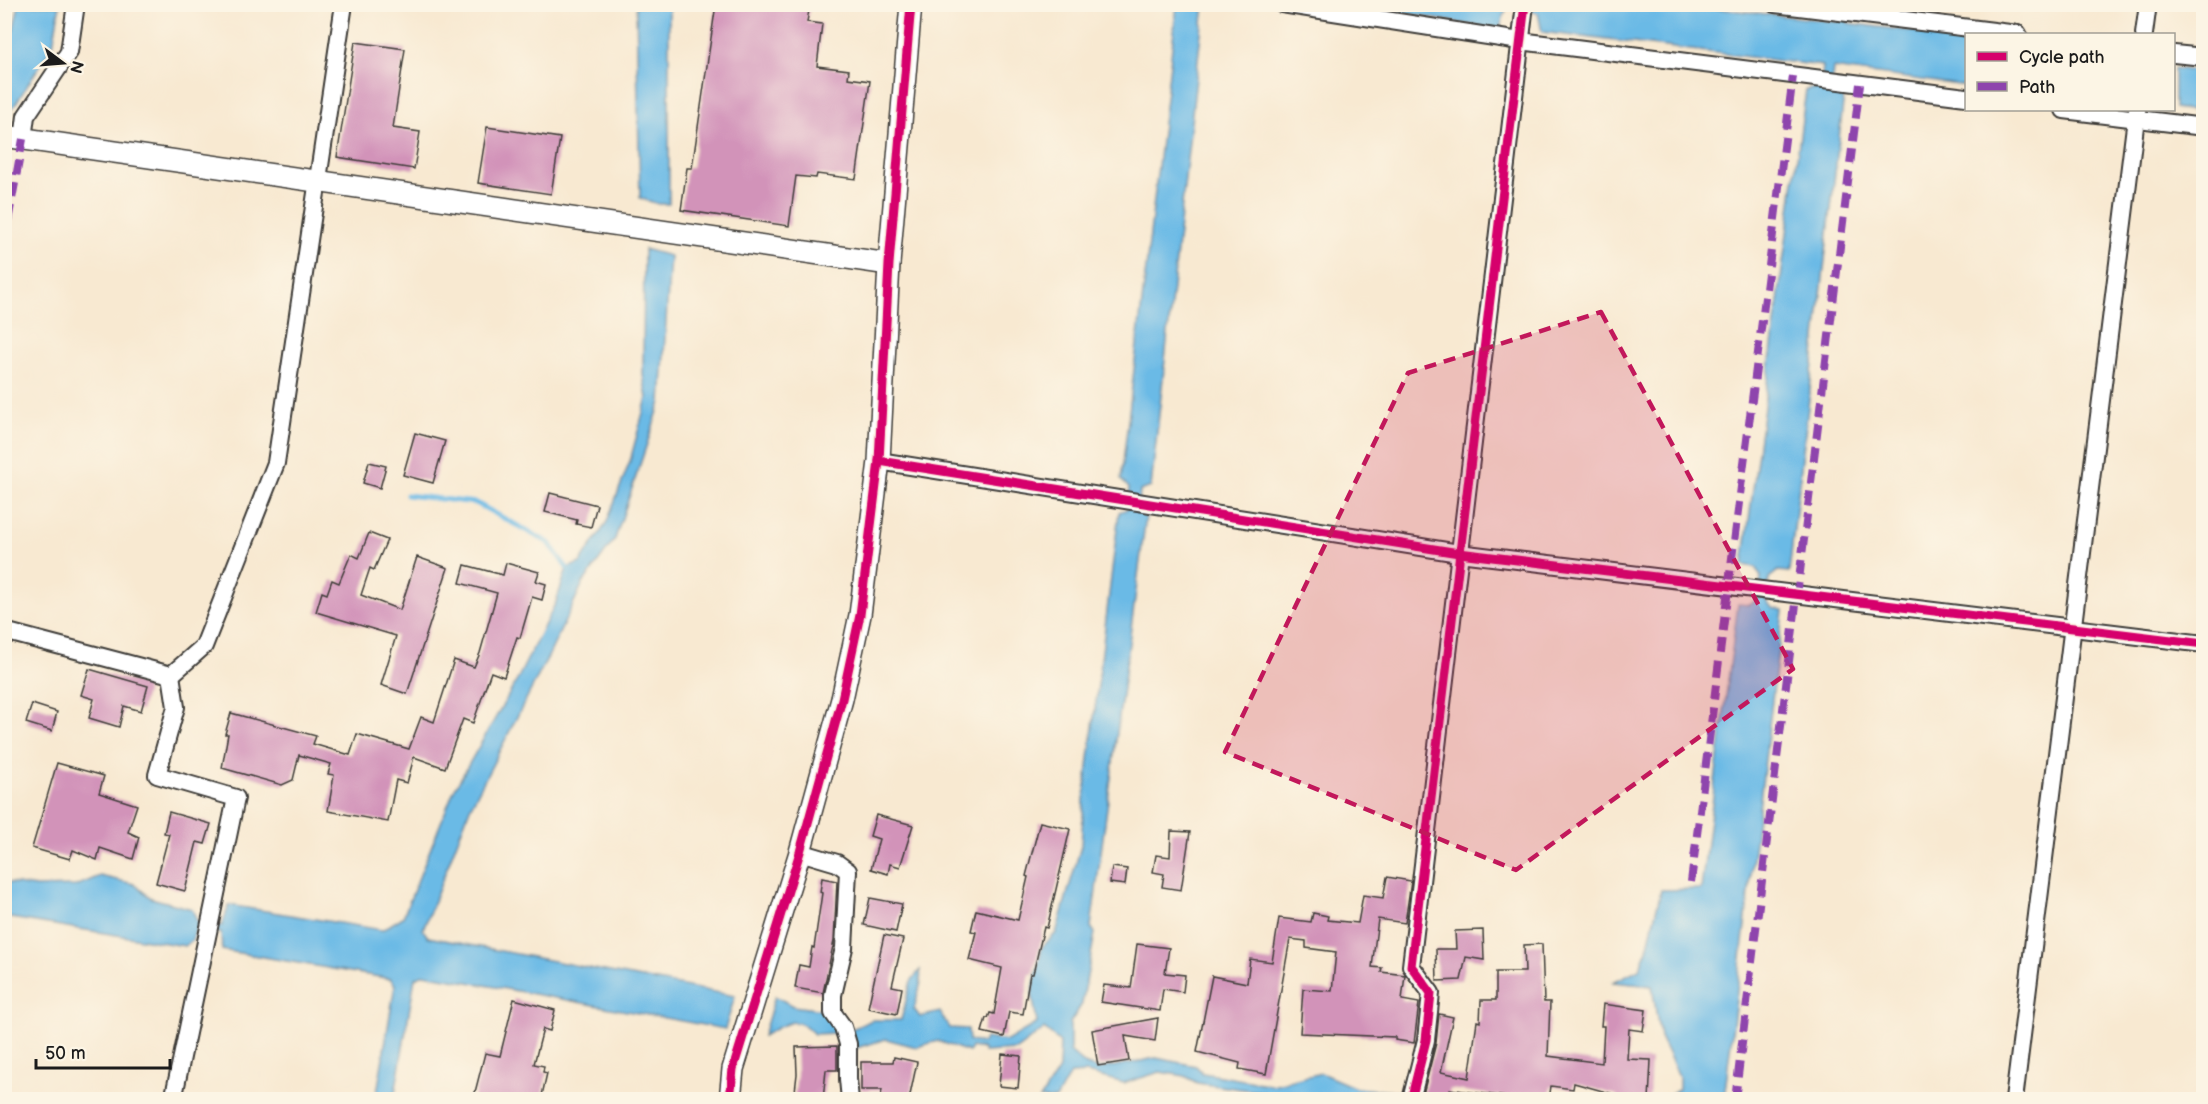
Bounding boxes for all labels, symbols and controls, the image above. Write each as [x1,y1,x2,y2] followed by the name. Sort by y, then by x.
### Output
[33,33,93,93] north arrow
[1965,33,2175,111] legend
[2019,47,2105,68] text: Cycle path
[65,58,87,75] text: N
[2019,77,2055,98] text: Path
[36,1032,170,1070] scale bar
[45,1043,86,1064] text: 50 m

